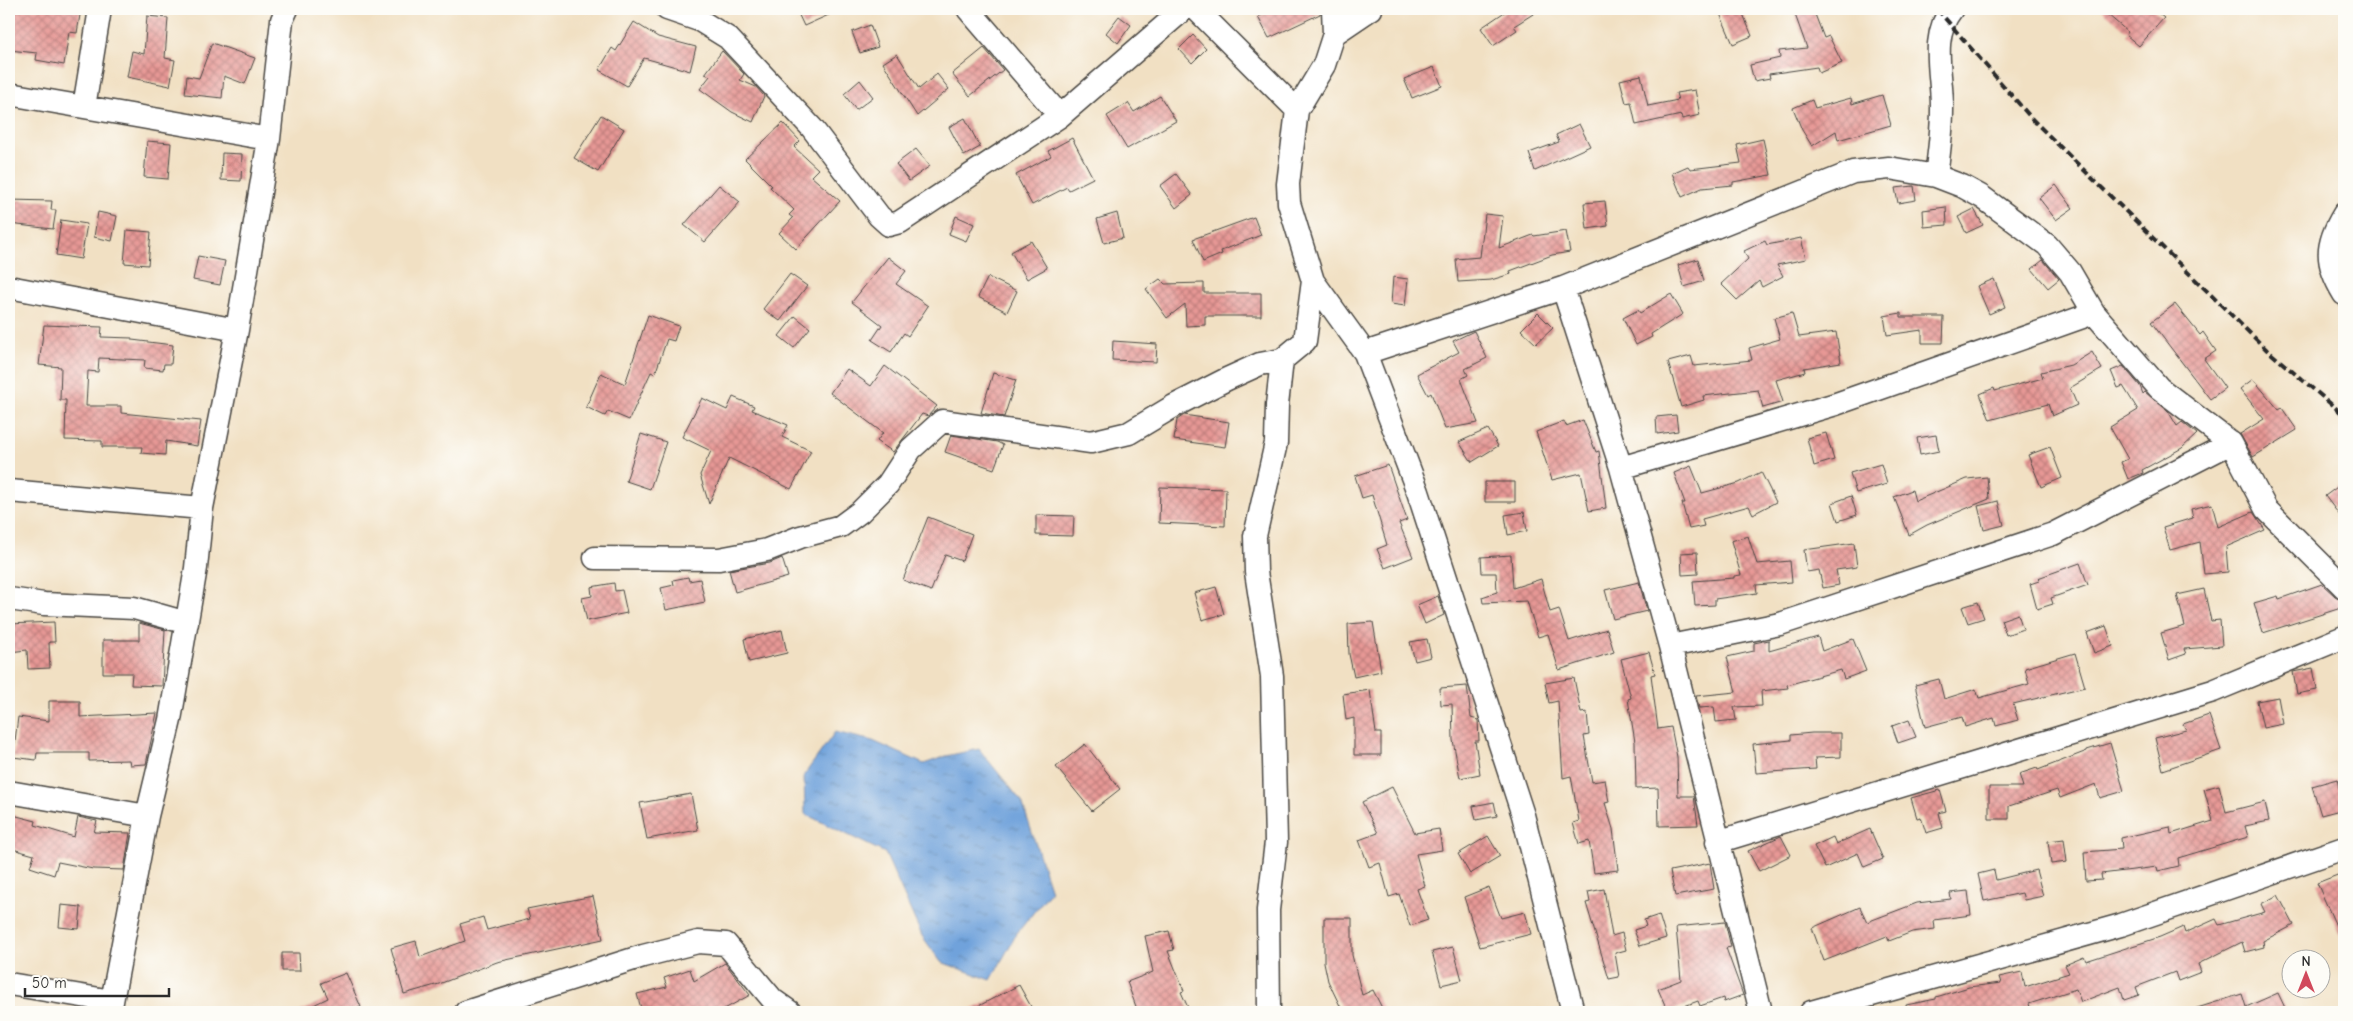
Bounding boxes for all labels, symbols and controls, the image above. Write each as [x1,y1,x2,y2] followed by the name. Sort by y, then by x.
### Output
[2280,948,2330,998] north arrow
[2301,953,2311,970] text: N
[25,966,169,998] scale bar
[32,974,67,992] text: 50 m

